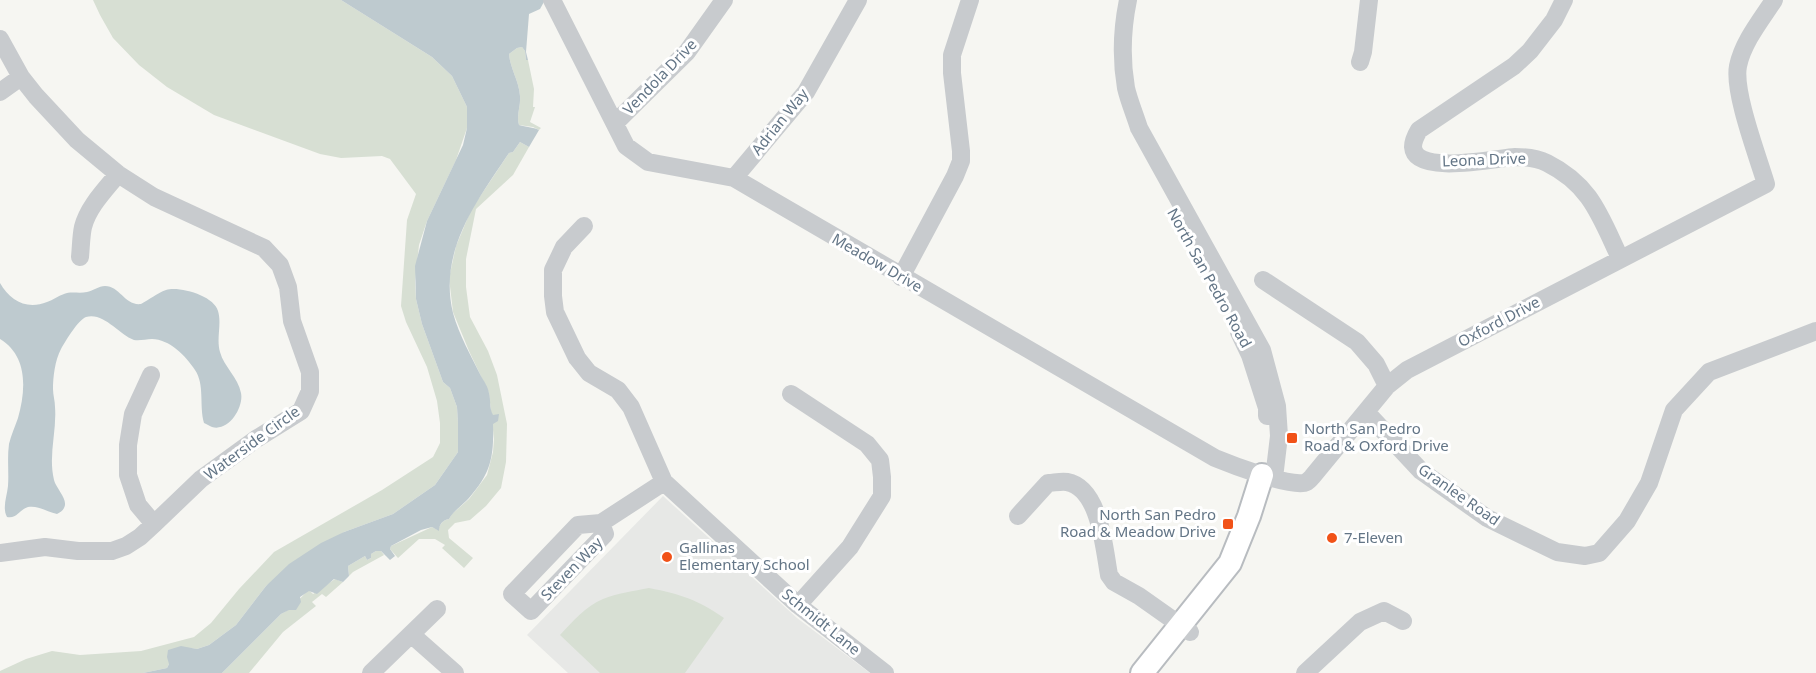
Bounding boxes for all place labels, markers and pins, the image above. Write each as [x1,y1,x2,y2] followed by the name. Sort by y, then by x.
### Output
[1304,418,1449,455] place label: North San Pedro Road & Oxford Drive
[1285,431,1299,445] marker: North San Pedro Road & Oxford Drive
[1060,504,1216,541] place label: North San Pedro Road & Meadow Drive
[1221,517,1235,531] marker: North San Pedro Road & Meadow Drive
[1344,527,1403,547] place label: 7-Eleven
[1325,531,1339,545] marker: 7-Eleven
[679,537,810,574] place label: Gallinas Elementary School
[660,550,674,564] marker: Gallinas Elementary School

